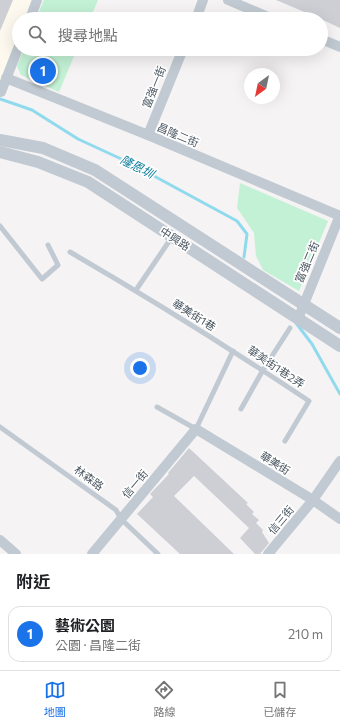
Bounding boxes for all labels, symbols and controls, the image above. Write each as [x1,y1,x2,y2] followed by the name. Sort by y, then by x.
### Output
[12,12,328,56] search box
[26,23,48,45] icon: search
[58,26,118,44] text: 搜尋地點
[30,56,56,86] pin: 1
[139,64,168,110] street label: 富強一街
[244,68,280,104] north arrow
[155,120,201,149] street label: 昌隆二街
[118,152,158,181] water label: 隆恩圳
[158,224,193,253] street label: 中興路
[292,239,321,285] street label: 富強二街
[170,296,218,333] street label: 華美街1巷
[245,343,307,390] street label: 華美街1巷2弄
[130,358,150,378] your location
[258,448,293,477] street label: 華美街
[72,463,106,493] street label: 林森路
[119,467,150,500] street label: 信一街
[265,503,296,536] street label: 信三街
[16,571,50,592] text: 附近
[55,616,115,634] text: 藝術公園
[27,626,33,642] text: 1
[288,626,323,642] text: 210 m
[55,637,141,653] text: 公園 · 昌隆二街
[44,679,66,719] tab: 地圖
[153,679,175,719] tab: 路線
[263,679,296,719] tab: 已儲存

